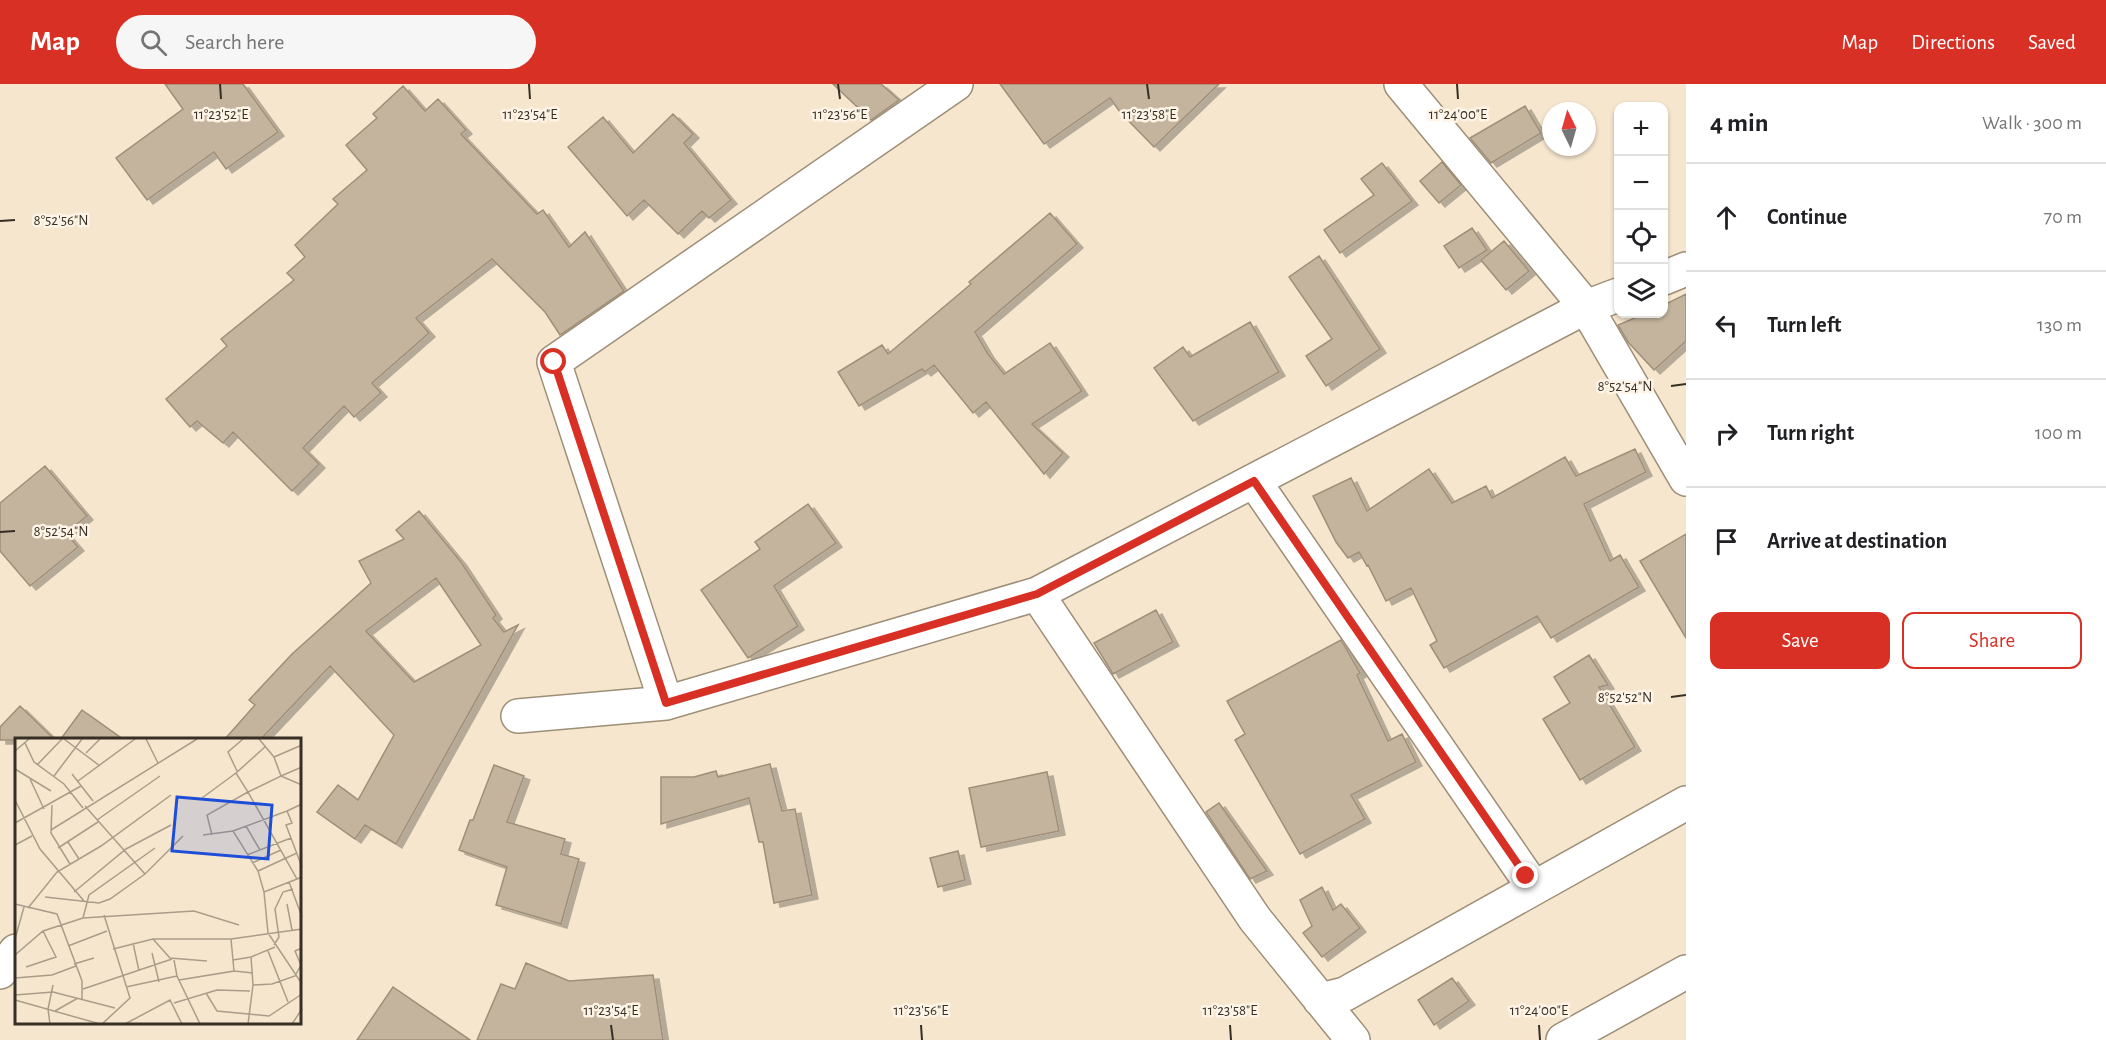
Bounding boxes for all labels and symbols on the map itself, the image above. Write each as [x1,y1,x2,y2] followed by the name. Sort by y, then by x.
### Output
[1542,102,1596,156] north arrow
[194,107,248,122] text: 11°23'52"E
[502,107,558,122] text: 11°23'54"E
[813,107,867,122] text: 11°23'56"E
[1121,107,1177,122] text: 11°23'58"E
[1429,107,1487,122] text: 11°24'00"E
[34,213,88,228] text: 8°52'56"N
[540,348,566,374] route start
[1597,379,1653,394] text: 8°52'54"N
[33,524,89,539] text: 8°52'54"N
[1598,690,1652,705] text: 8°52'52"N
[15,738,302,1025] inset map
[1512,862,1538,888] route end
[583,1003,639,1018] text: 11°23'54"E
[894,1003,948,1018] text: 11°23'56"E
[1202,1003,1258,1018] text: 11°23'58"E
[1510,1003,1568,1018] text: 11°24'00"E

